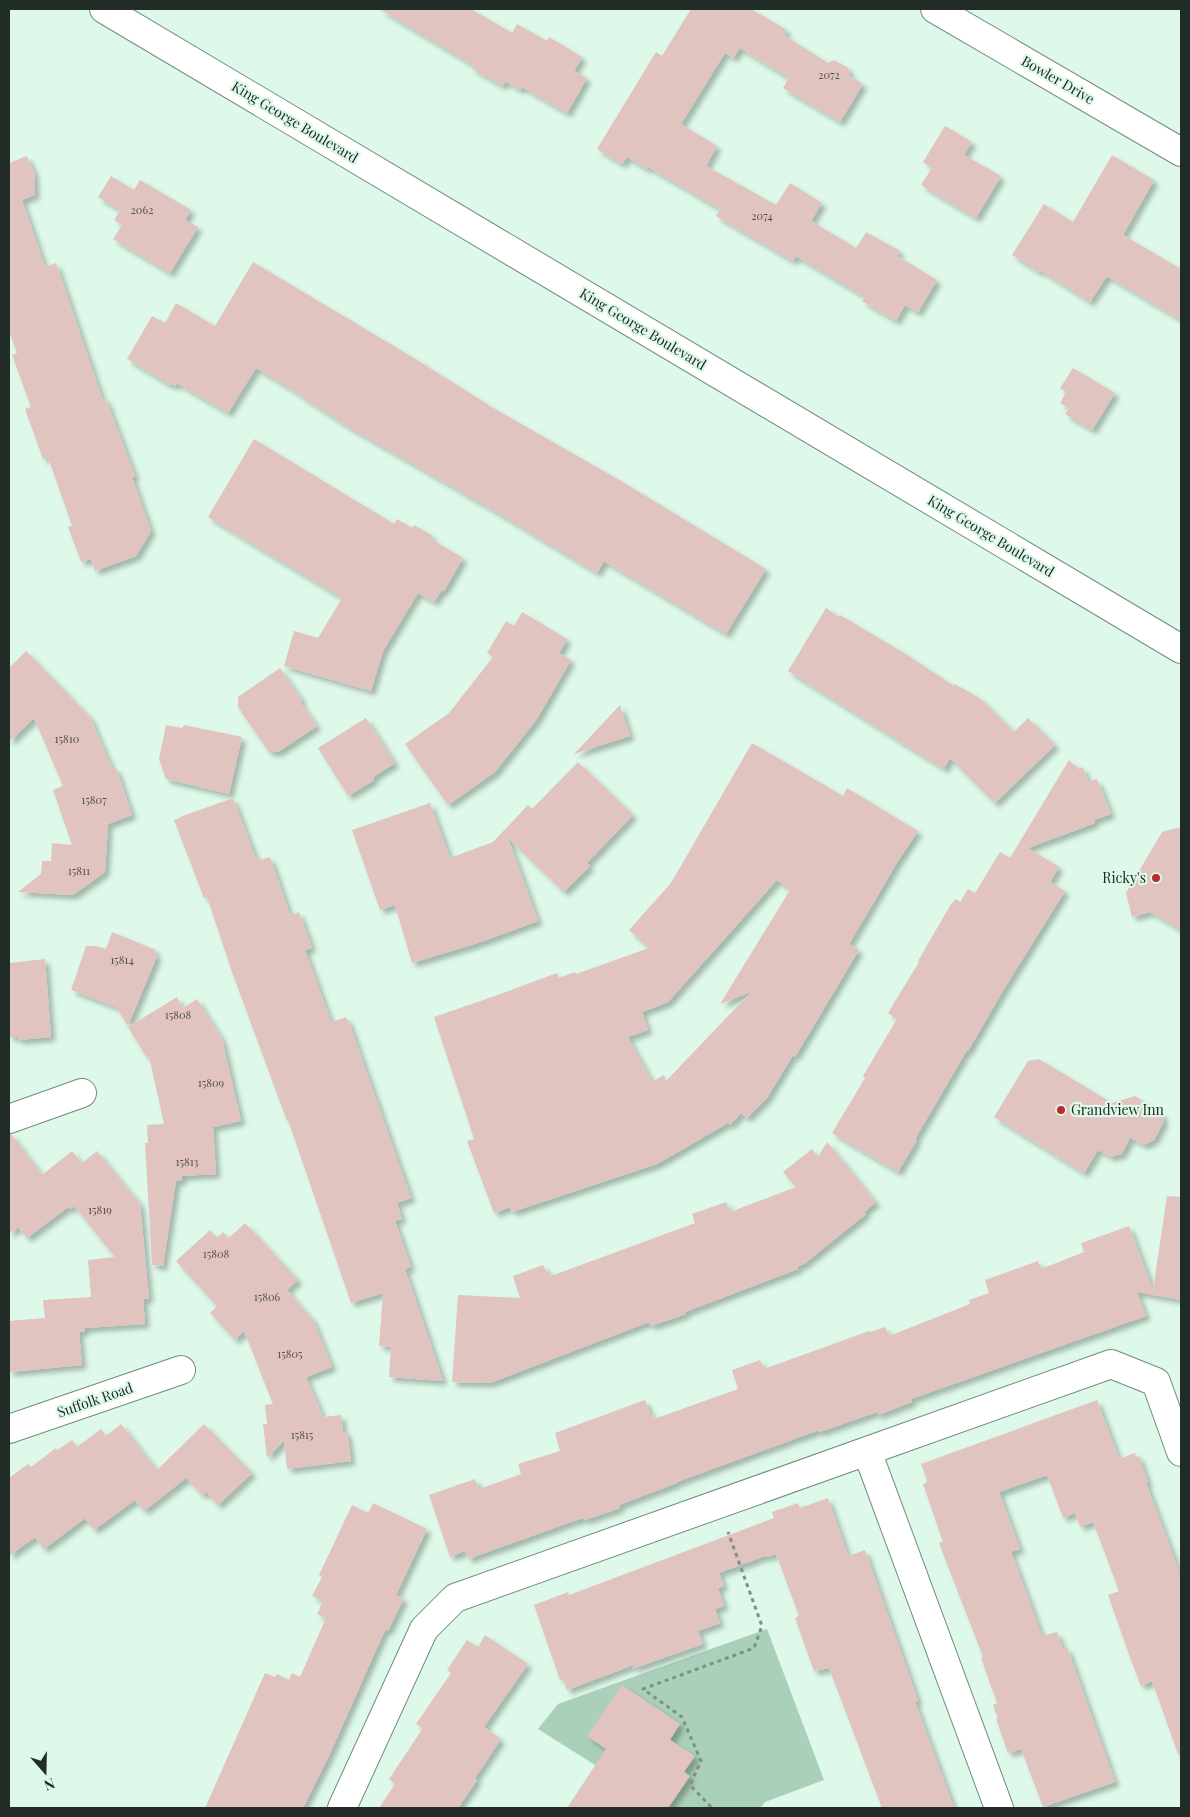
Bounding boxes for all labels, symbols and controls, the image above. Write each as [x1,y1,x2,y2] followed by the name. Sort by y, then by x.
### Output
[1018,51,1098,108] street label: Bowler Drive
[818,67,840,82] house number: 2072
[229,76,362,167] street label: King George Boulevard
[131,202,153,217] house number: 2062
[751,208,773,223] house number: 2074
[577,283,710,374] street label: King George Boulevard
[925,490,1058,581] street label: King George Boulevard
[55,731,80,746] house number: 15810
[81,792,107,807] house number: 15807
[68,863,90,878] house number: 15811
[1102,868,1146,887] place label: Ricky's
[1150,872,1162,884] marker: Ricky's
[110,952,134,967] house number: 15814
[165,1007,192,1022] house number: 15808
[198,1075,225,1090] house number: 15809
[1071,1100,1165,1119] place label: Grandview Inn
[1055,1104,1067,1116] marker: Grandview Inn
[175,1154,199,1169] house number: 15813
[88,1202,112,1217] house number: 15819
[203,1246,230,1261] house number: 15808
[254,1289,281,1304] house number: 15806
[277,1346,303,1361] house number: 15805
[54,1378,135,1421] street label: Suffolk Road
[291,1427,314,1442] house number: 15815
[20,1747,70,1797] north arrow
[42,1774,58,1795] text: N

